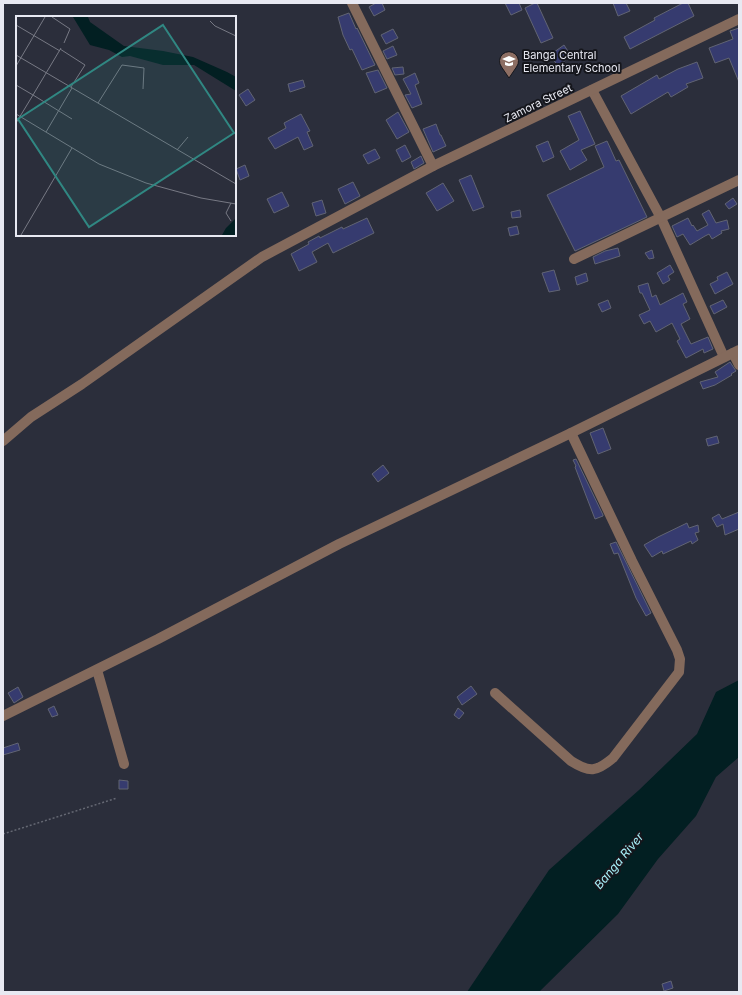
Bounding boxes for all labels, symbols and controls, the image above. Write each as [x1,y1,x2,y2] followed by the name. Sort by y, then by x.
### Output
[16,16,236,236] inset map
[523,48,620,75] place label: Banga Central Elementary School
[498,50,520,78] school or university icon: Banga Central Elementary School
[502,80,575,125] street label: Zamora Street
[591,829,647,892] water label: Banga River

